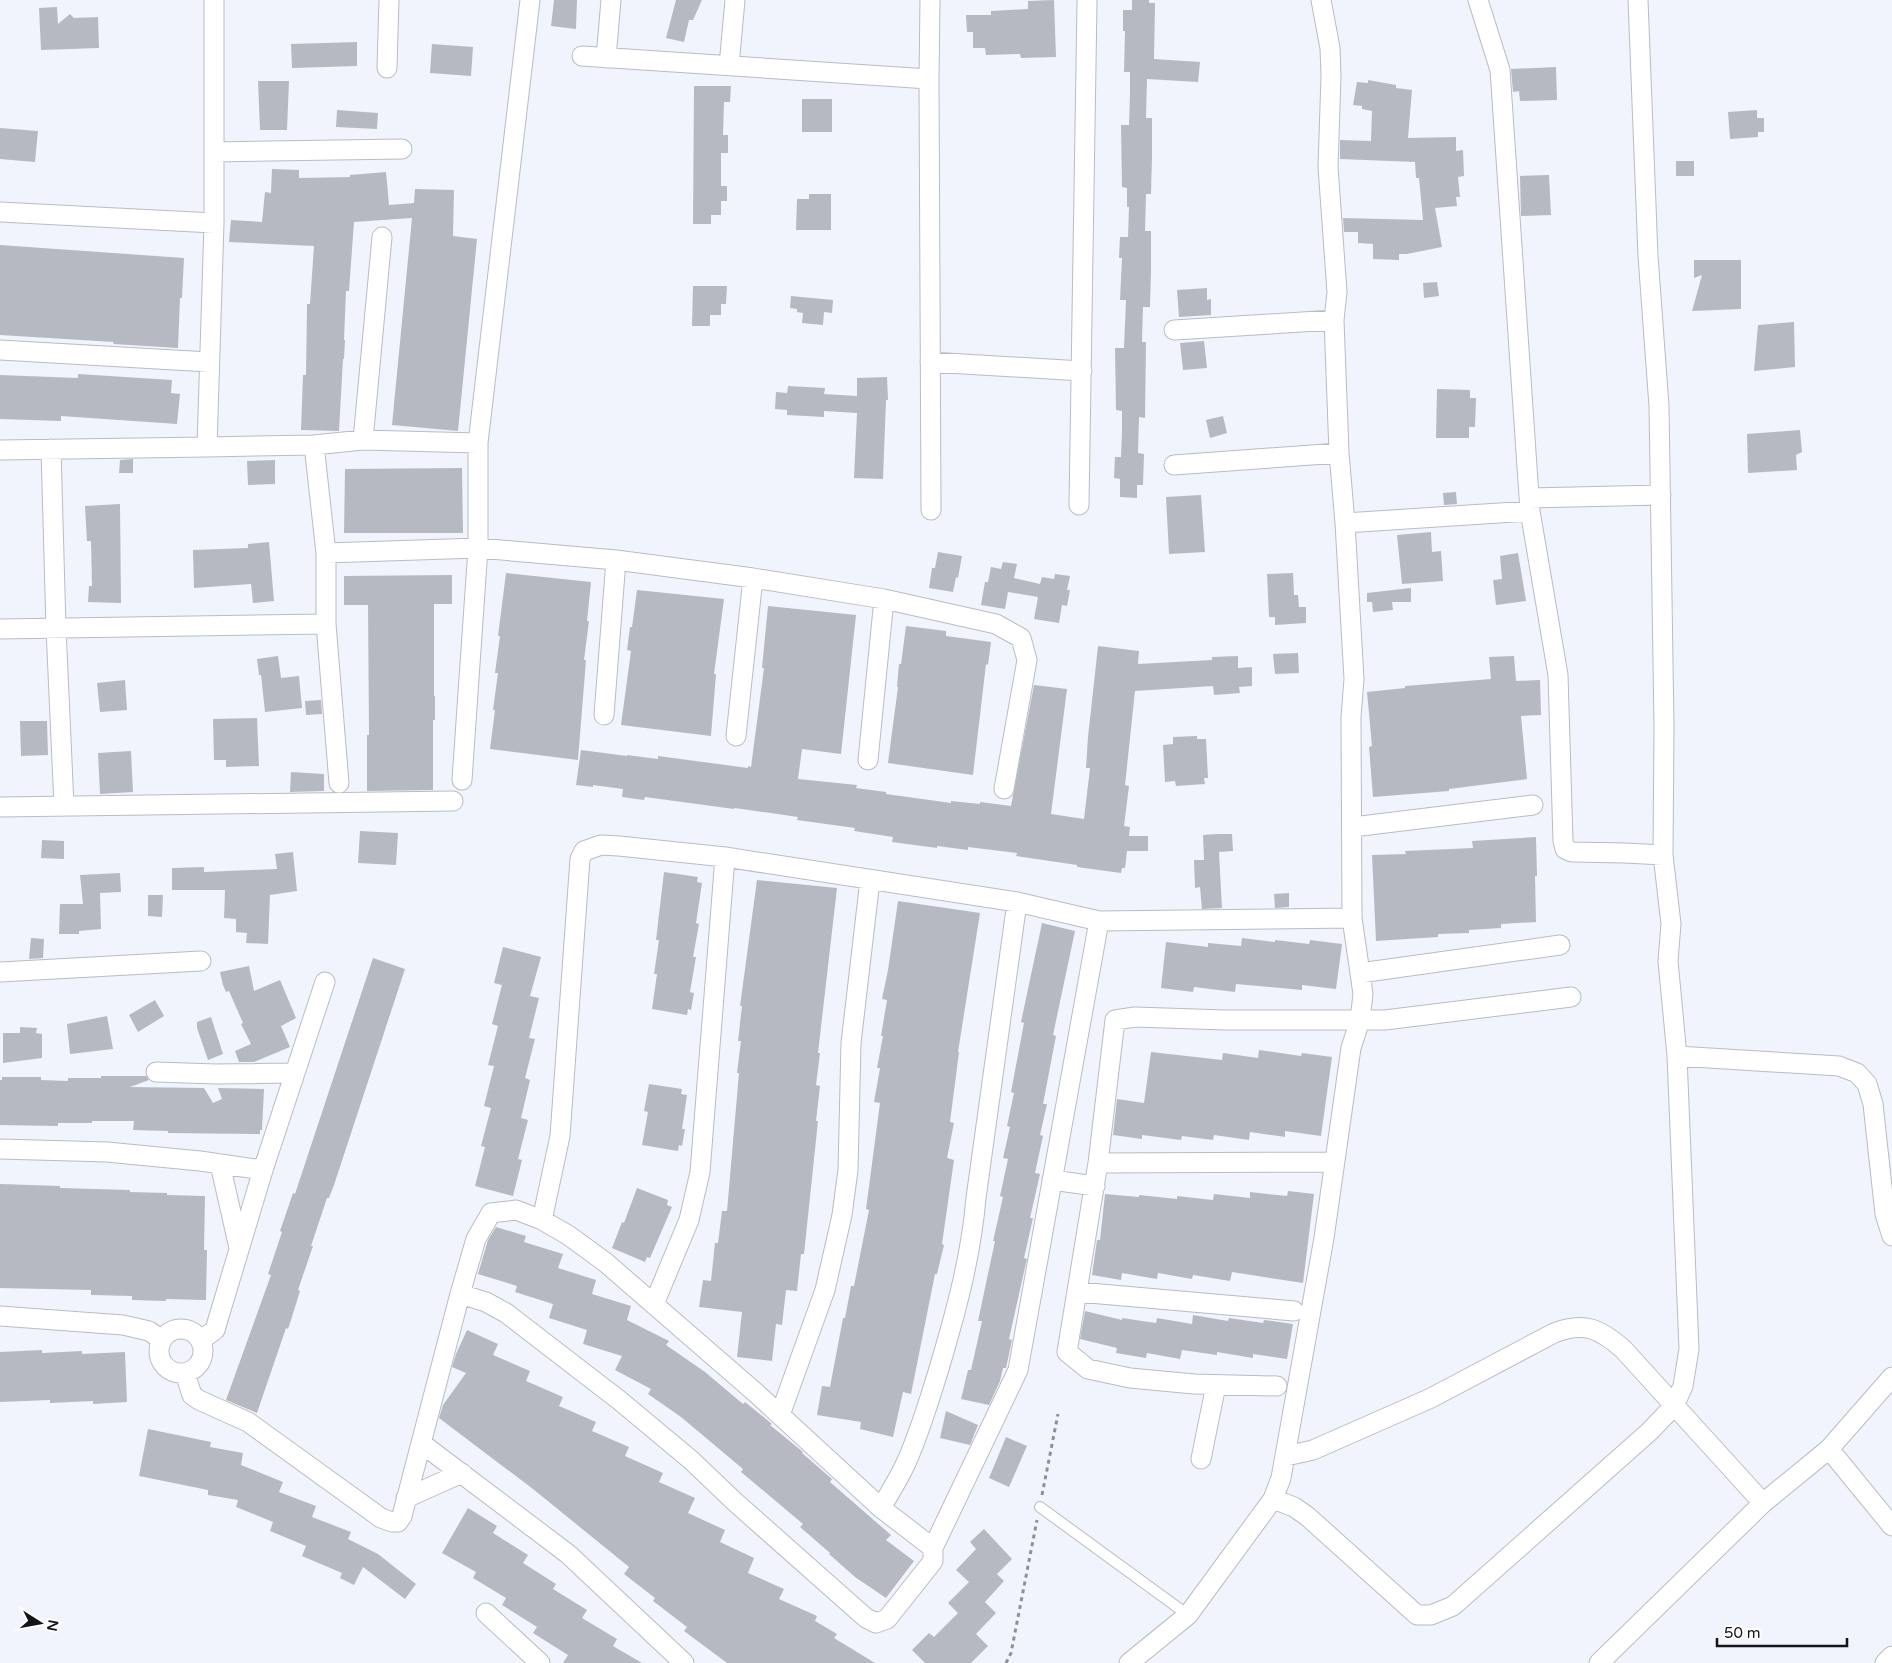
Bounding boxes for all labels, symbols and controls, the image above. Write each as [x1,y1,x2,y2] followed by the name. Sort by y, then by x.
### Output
[15,1598,65,1648] north arrow
[1717,1616,1847,1648] scale bar
[43,1618,62,1633] text: N
[1724,1624,1761,1642] text: 50 m

